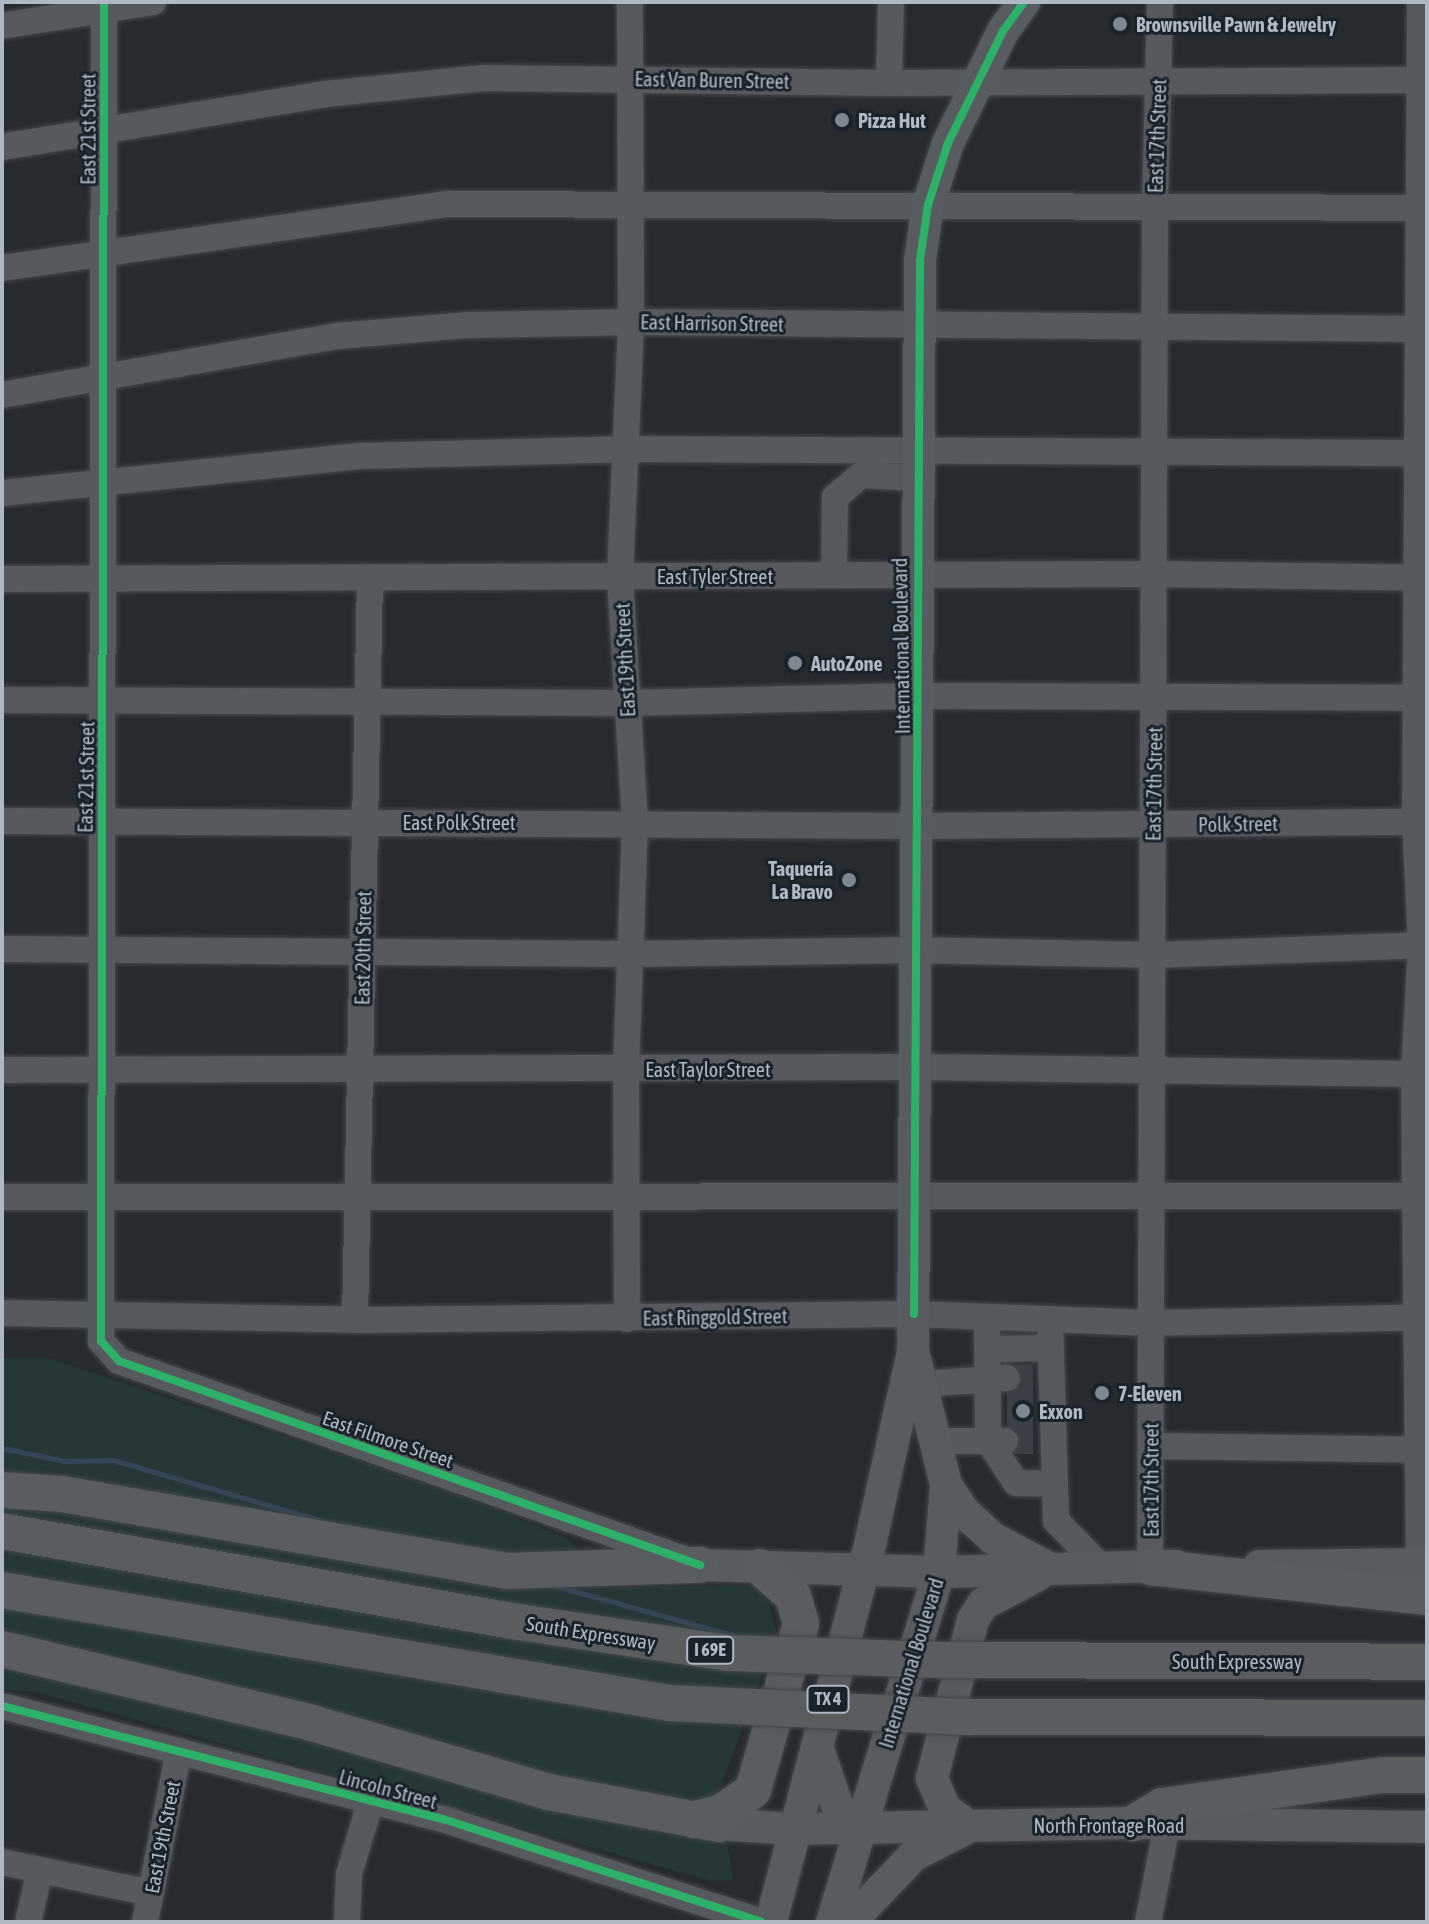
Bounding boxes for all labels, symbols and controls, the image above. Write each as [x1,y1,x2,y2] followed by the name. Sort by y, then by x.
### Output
[1136,12,1336,36] place label: Brownsville Pawn & Jewelry
[1111,15,1129,33] marker: Brownsville Pawn & Jewelry
[634,67,790,93] street label: East Van Buren Street
[76,73,100,185] street label: East 21st Street
[1143,78,1171,194] street label: East 17th Street
[858,108,926,132] place label: Pizza Hut
[833,111,851,129] marker: Pizza Hut
[640,310,784,336] street label: East Harrison Street
[887,558,915,734] street label: International Boulevard
[657,564,773,588] street label: East Tyler Street
[610,602,640,718] street label: East 19th Street
[811,651,883,675] place label: AutoZone
[786,654,804,672] marker: AutoZone
[73,721,99,833] street label: East 21st Street
[1141,727,1167,841] street label: East 17th Street
[402,810,516,834] street label: East Polk Street
[1198,811,1278,837] street label: Polk Street
[768,856,833,903] place label: Taquería La Bravo
[840,871,858,889] marker: Taquería La Bravo
[350,891,376,1005] street label: East 20th Street
[645,1057,771,1081] street label: East Taylor Street
[642,1304,788,1330] street label: East Ringgold Street
[1118,1381,1182,1405] place label: 7-Eleven
[1093,1384,1111,1402] marker: 7-Eleven
[1039,1399,1083,1423] place label: Exxon
[1014,1402,1032,1420] marker: Exxon
[319,1405,457,1473] street label: East Filmore Street
[1139,1423,1163,1537] street label: East 17th Street
[874,1575,948,1751] street label: International Boulevard
[525,1611,657,1655] street label: South Expressway
[686,1636,734,1664] road number: I 69E
[1172,1649,1302,1673] street label: South Expressway
[806,1685,850,1713] road number: TX 4
[336,1764,440,1814] street label: Lincoln Street
[139,1779,185,1895] street label: East 19th Street
[1033,1813,1185,1837] street label: North Frontage Road

